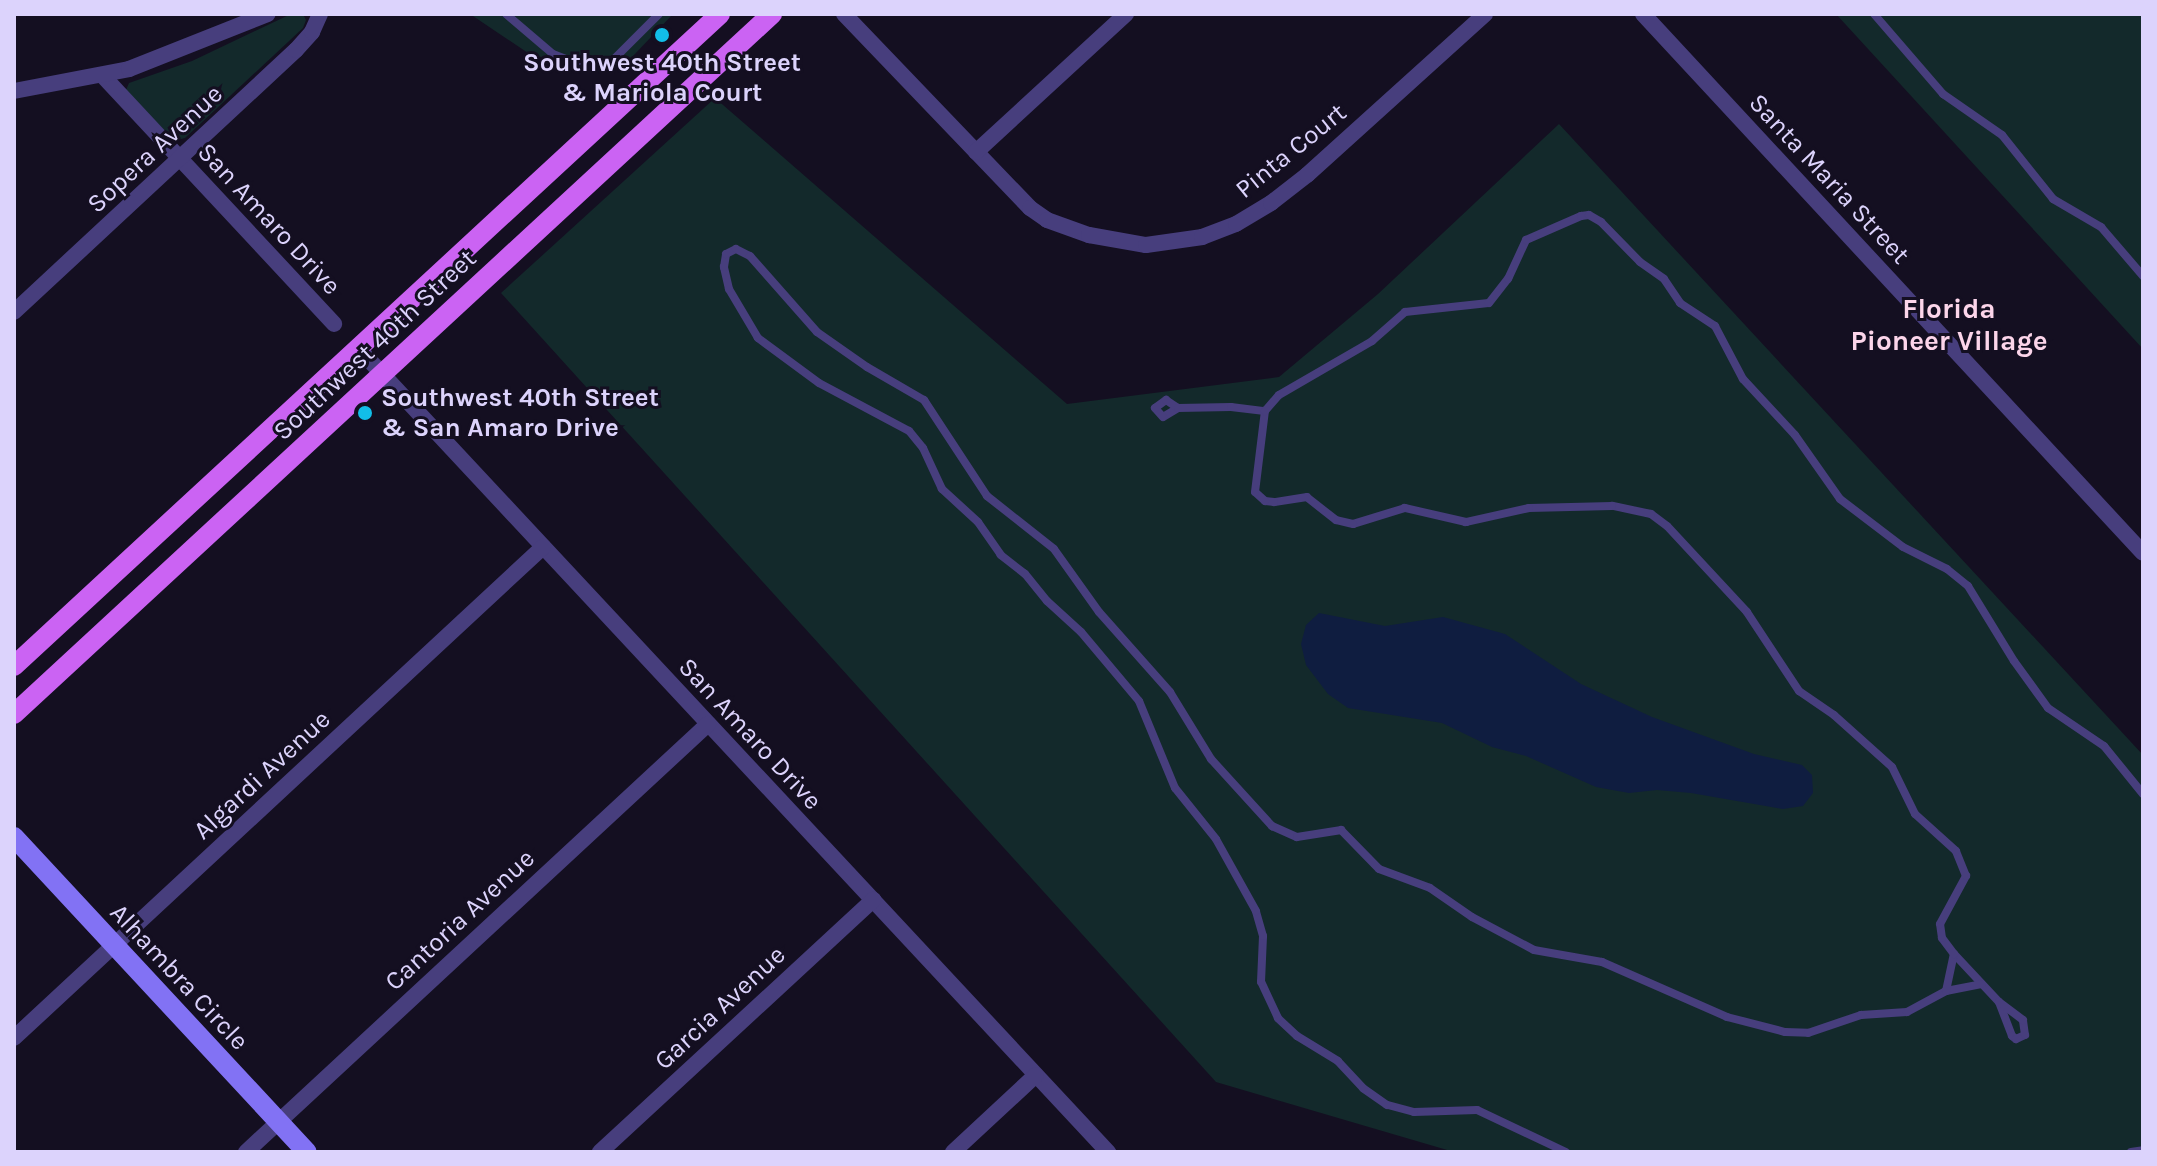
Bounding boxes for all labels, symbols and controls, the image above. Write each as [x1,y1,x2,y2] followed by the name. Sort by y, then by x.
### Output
[653,26,671,44] marker: Southwest 40th Street & Mariola Court
[523,47,801,108] place label: Southwest 40th Street & Mariola Court
[81,78,229,220] street label: Sopera Avenue
[1742,87,1916,271] street label: Santa Maria Street
[1229,97,1353,205] street label: Pinta Court
[191,137,347,301] street label: San Amaro Drive
[267,243,483,447] street label: Southwest 40th Street
[1850,292,2048,358] district label: Florida Pioneer Village
[381,382,659,444] place label: Southwest 40th Street & San Amaro Drive
[356,404,374,422] marker: Southwest 40th Street & San Amaro Drive
[672,652,828,816] street label: San Amaro Drive
[187,704,337,846] street label: Algardi Avenue
[379,843,541,997] street label: Cantoria Avenue
[103,897,255,1057] street label: Alhambra Circle
[648,939,792,1077] street label: Garcia Avenue

